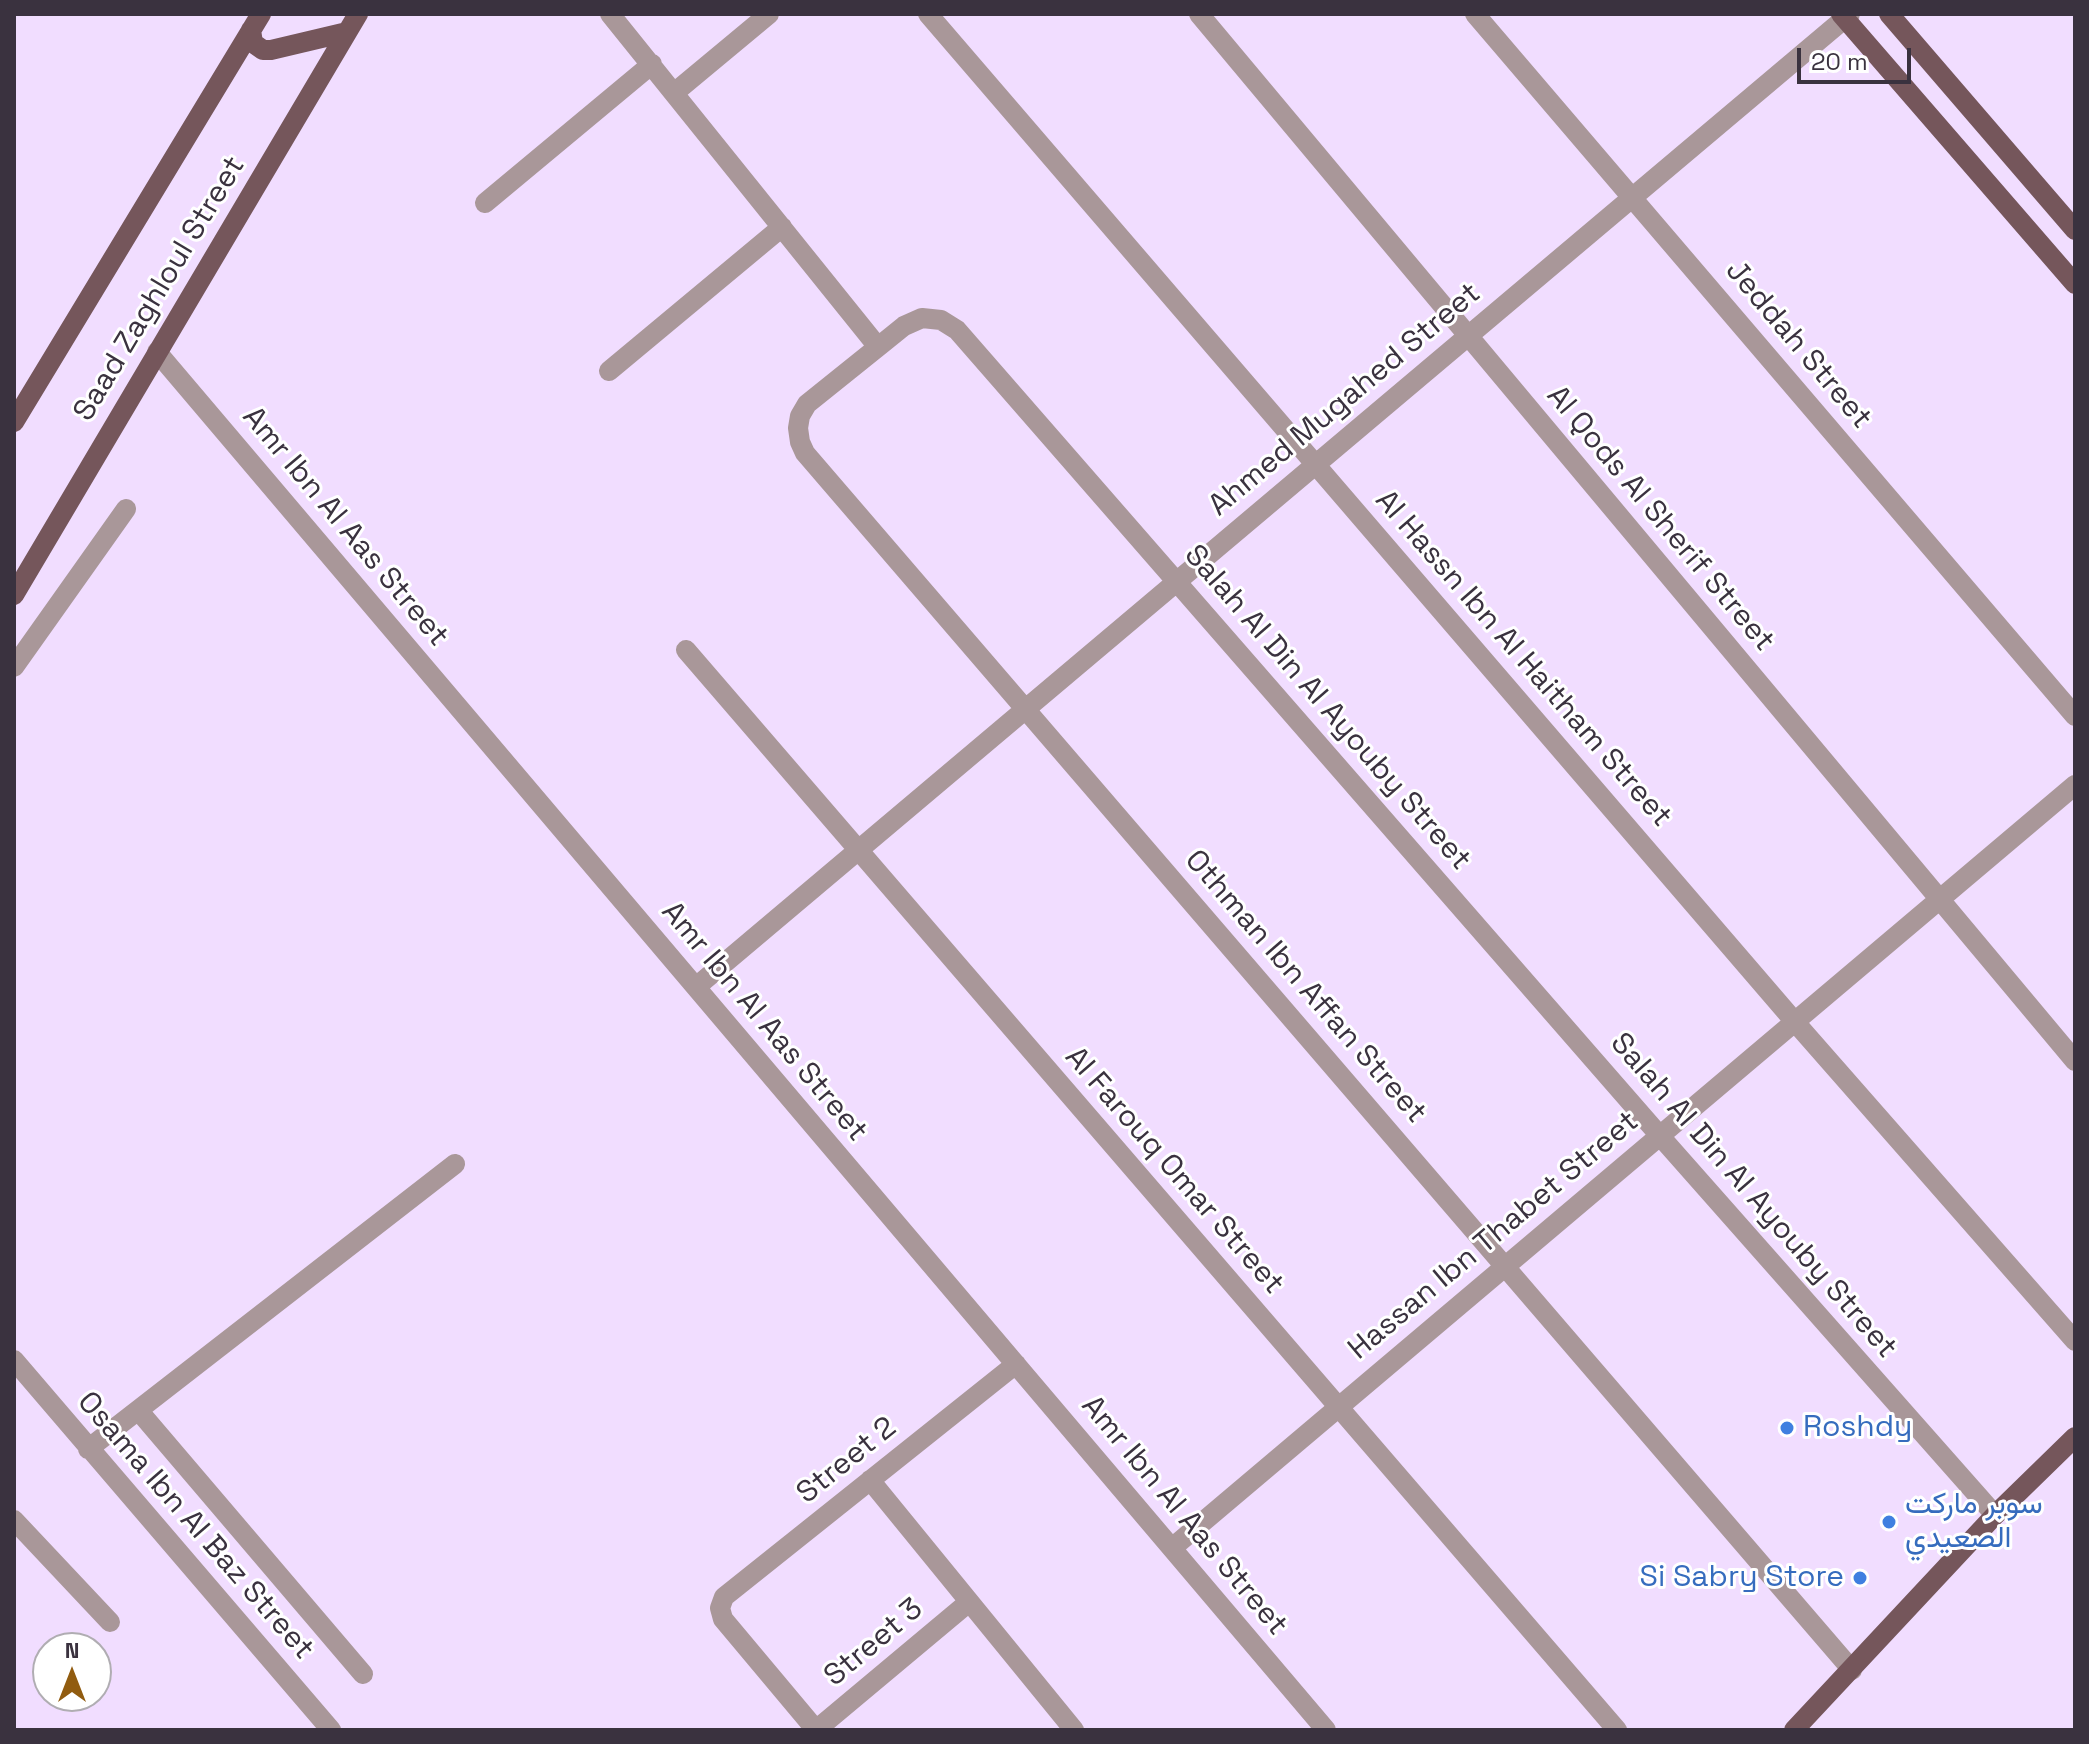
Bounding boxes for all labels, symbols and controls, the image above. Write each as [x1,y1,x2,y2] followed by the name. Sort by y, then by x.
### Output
[1801,32,1915,82] scale bar
[1811,46,1868,77] text: 20 m
[67,150,253,428] street label: Saad Zaghloul Street
[1717,254,1879,436] street label: Jeddah Street
[1202,276,1488,524] street label: Ahmed Mugahed Street
[1538,379,1782,659] street label: Al Qods Al Sherif Street
[234,400,456,654] street label: Amr Ibn Al Aas Street
[1367,483,1679,835] street label: Al Hassn Ibn Al Haitham Street
[1176,538,1478,878] street label: Salah Al Din Al Ayouby Street
[1177,843,1433,1131] street label: Othman Ibn Affan Street
[653,895,875,1149] street label: Amr Ibn Al Aas Street
[1602,1026,1904,1366] street label: Salah Al Din Al Ayouby Street
[1057,1040,1291,1302] street label: Al Farouq Omar Street
[1342,1104,1646,1368] street label: Hassan Ibn Thabet Street
[69,1385,321,1667] street label: Osama Ibn Al Baz Street
[1073,1389,1295,1643] street label: Amr Ibn Al Aas Street
[790,1410,904,1512] street label: Street 2
[1803,1410,1912,1446] place label: Roshdy
[1778,1419,1796,1437] marker: Roshdy
[1905,1487,2043,1558] place label: سوبر ماركت الصعيدي
[1880,1513,1898,1531] marker: سوبر ماركت الصعيدي
[1639,1560,1844,1596] place label: Si Sabry Store
[1851,1569,1869,1587] marker: Si Sabry Store
[817,1591,931,1695] street label: Street 3
[32,1632,112,1712] north arrow
[65,1636,79,1664] text: N

